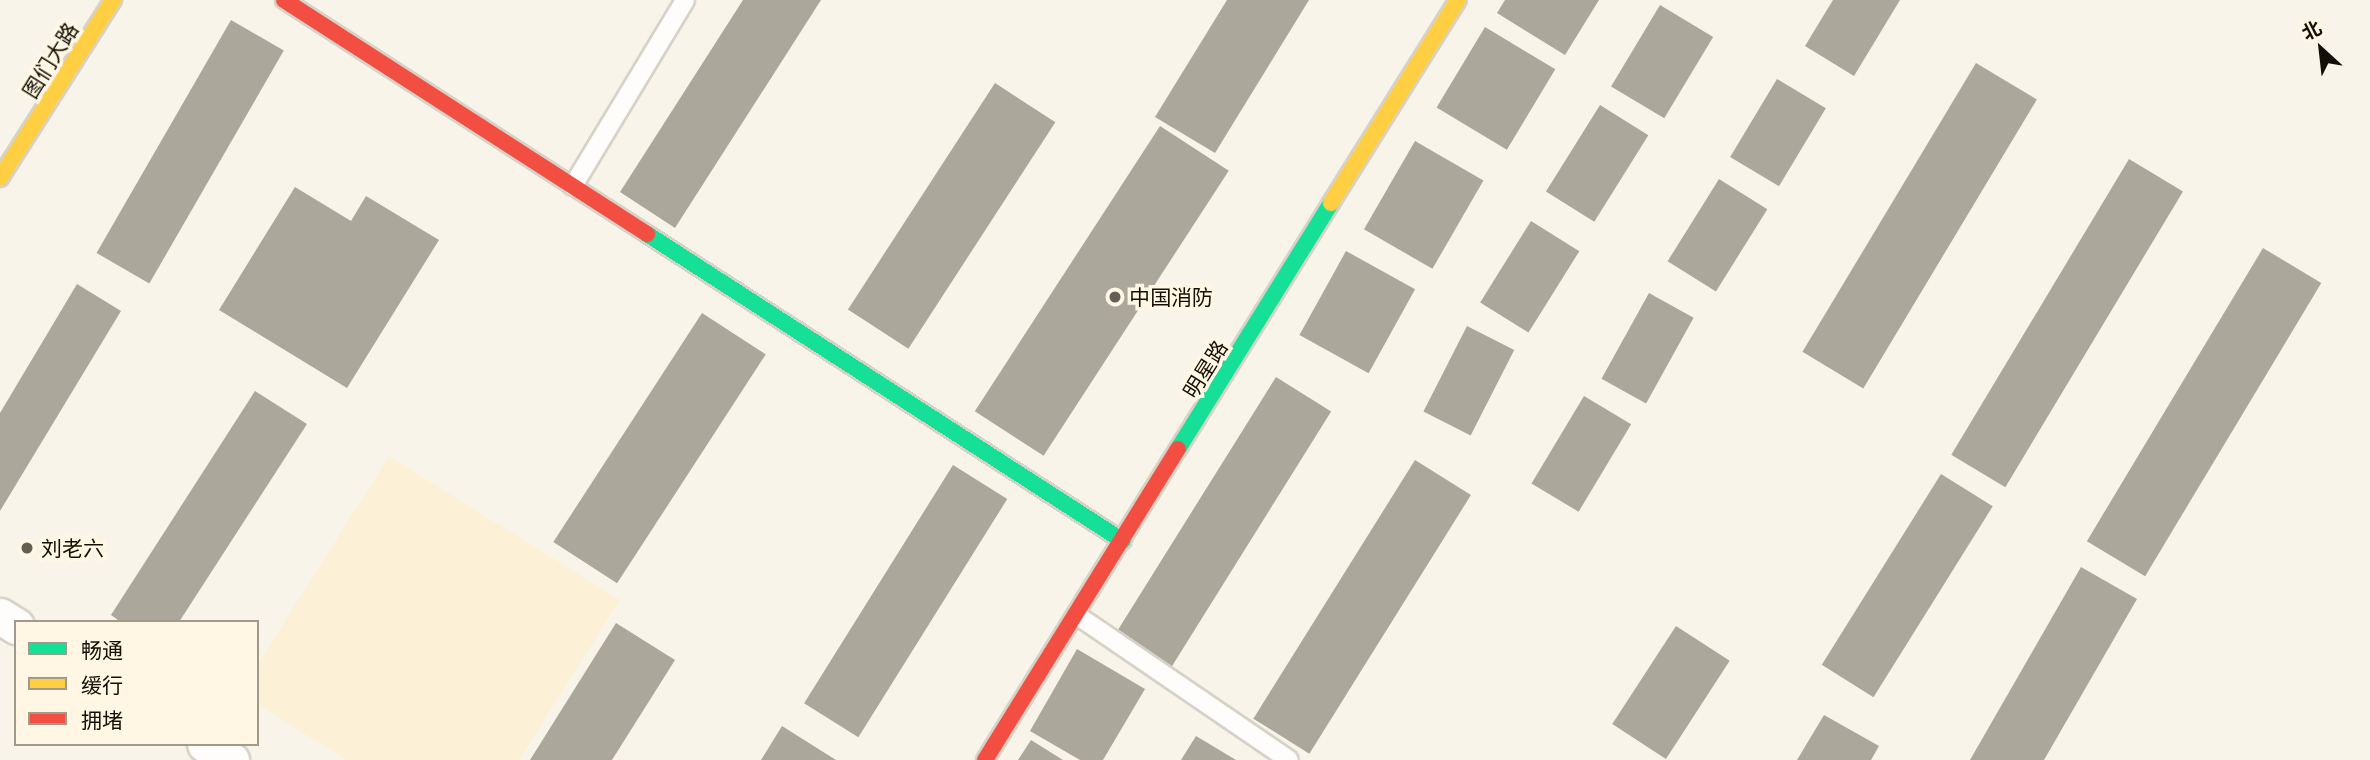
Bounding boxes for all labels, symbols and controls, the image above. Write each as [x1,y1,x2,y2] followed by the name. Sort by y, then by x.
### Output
[2286,14,2356,84] north arrow
[2298,15,2325,44] text: 北
[17,18,83,102] street label: 图们大路
[1129,284,1213,310] place label: 中国消防
[1107,289,1123,305] marker: 中国消防
[1178,336,1232,402] street label: 明星路
[41,535,104,561] place label: 刘老六
[19,540,35,556] marker: 刘老六
[14,620,259,746] legend
[81,637,123,663] text: 畅通
[81,672,123,698] text: 缓行
[81,707,123,733] text: 拥堵

